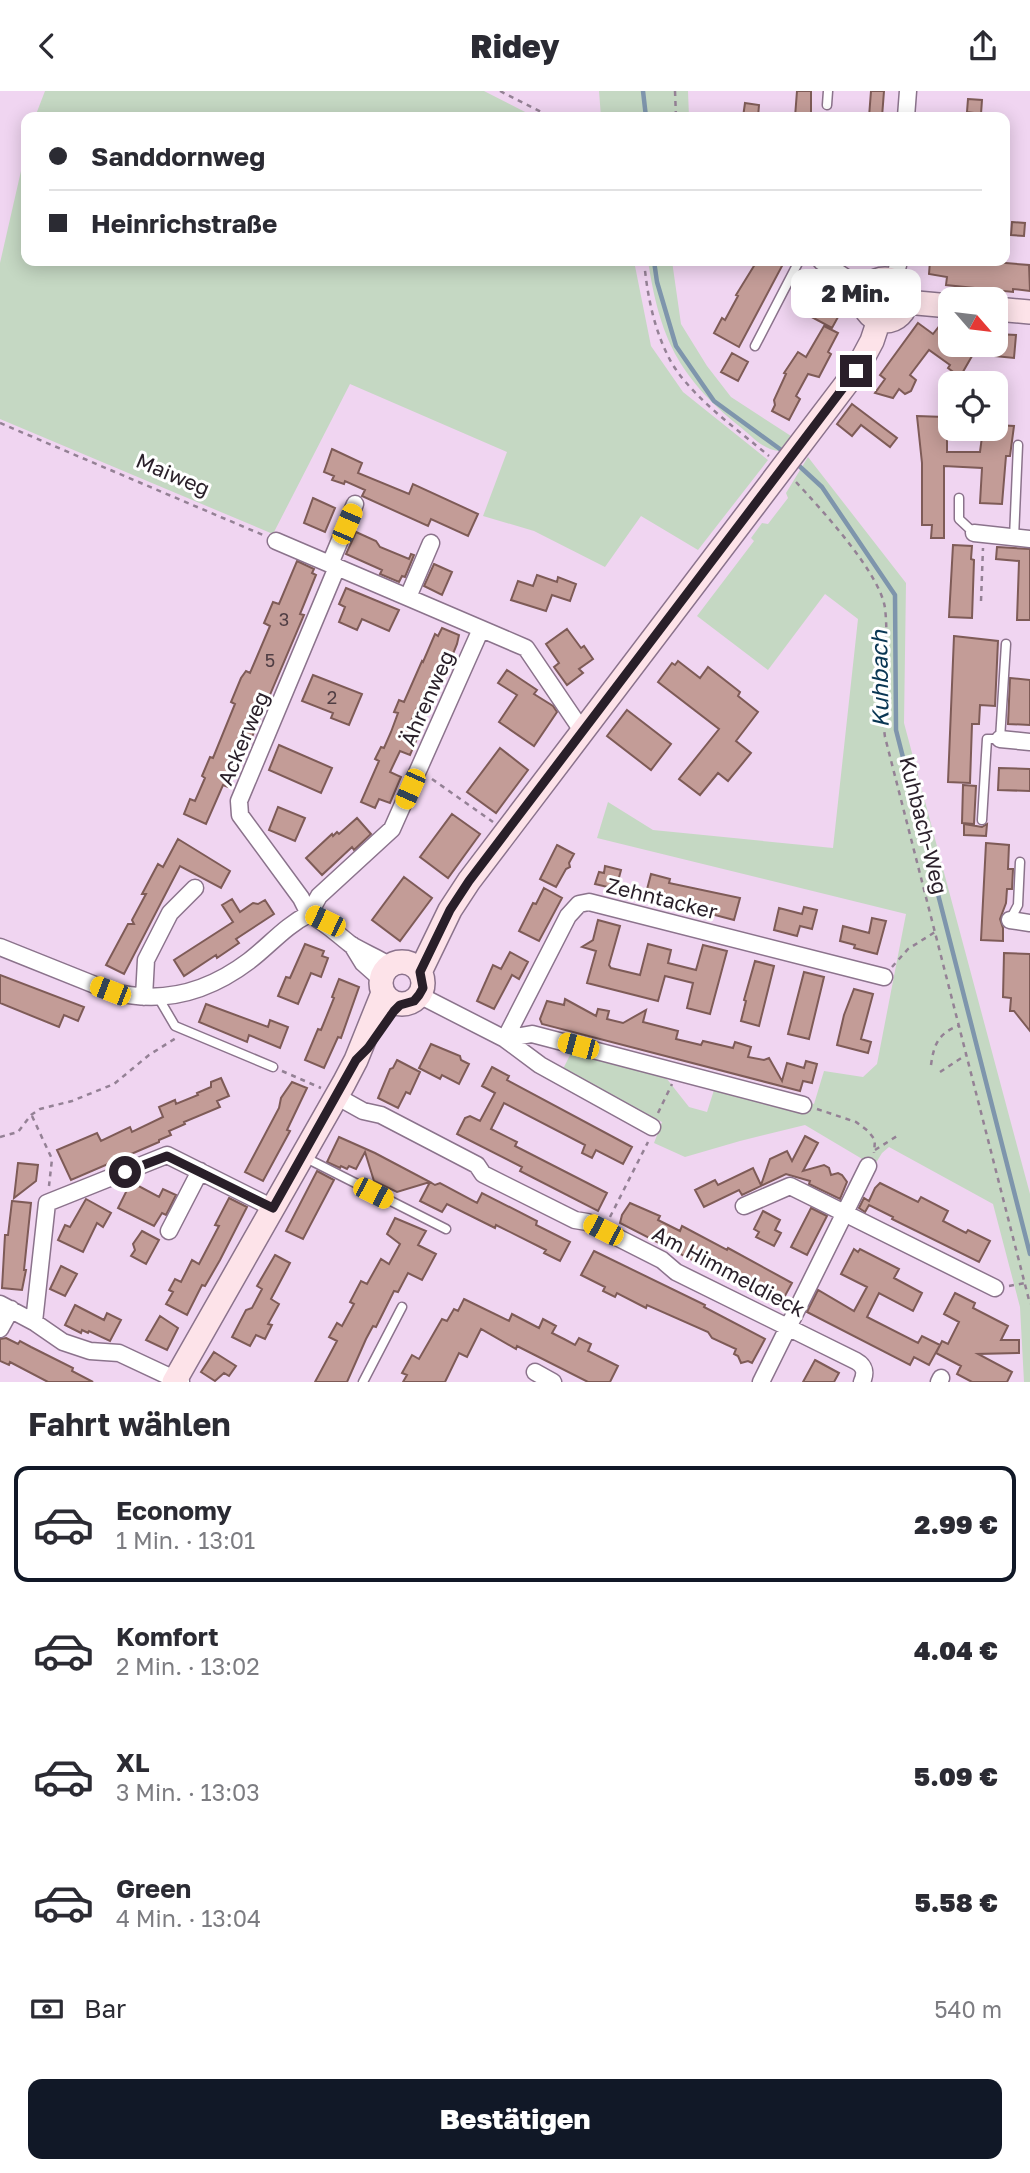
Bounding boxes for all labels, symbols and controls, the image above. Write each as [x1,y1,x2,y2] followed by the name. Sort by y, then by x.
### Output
[28,27,66,65] icon: back
[470,27,560,65] text: Ridey
[964,27,1002,65] icon: share
[91,141,265,172] text: Sanddornweg
[91,208,277,239] text: Heinrichstraße
[791,269,921,319] callout: 2 Min.
[822,279,890,307] text: 2 Min.
[938,287,1008,357] north arrow
[938,287,1008,441] map controls
[840,355,872,387] route end
[938,371,1008,441] button: locate
[132,447,214,501] street label: Maiweg
[330,501,365,547] car
[279,608,289,630] house number: 3
[864,629,894,728] water label: Kuhbach
[394,646,460,750] street label: Ährenweg
[265,649,275,671] house number: 5
[327,686,337,708] house number: 2
[212,687,274,789] street label: Ackerweg
[894,753,954,897] street label: Kuhbach-Weg
[392,766,429,812] car
[604,872,720,924] street label: Zehntacker
[302,902,349,940] car
[87,974,134,1008] car
[555,1030,602,1062] car
[109,1156,141,1188] route start
[350,1174,397,1212] car
[580,1211,627,1249] car
[648,1220,810,1322] street label: Am Himmeldieck
[28,1405,231,1443] text: Fahrt wählen
[32,1493,95,1556] icon: car
[116,1495,232,1526] text: Economy
[914,1509,998,1540] text: 2.99 €
[116,1526,255,1554] text: 1 Min. · 13:01
[32,1619,95,1682] icon: car
[116,1621,219,1652] text: Komfort
[914,1635,998,1666] text: 4.04 €
[116,1652,260,1680] text: 2 Min. · 13:02
[32,1745,95,1808] icon: car
[116,1747,150,1778] text: XL
[914,1761,998,1792] text: 5.09 €
[116,1778,260,1806] text: 3 Min. · 13:03
[32,1871,95,1934] icon: car
[116,1873,191,1904] text: Green
[914,1887,998,1918] text: 5.58 €
[116,1904,261,1932] text: 4 Min. · 13:04
[28,1990,66,2028] icon: cash
[84,1993,126,2024] text: Bar
[934,1995,1002,2023] text: 540 m
[28,2079,1002,2159] button: Bestätigen

